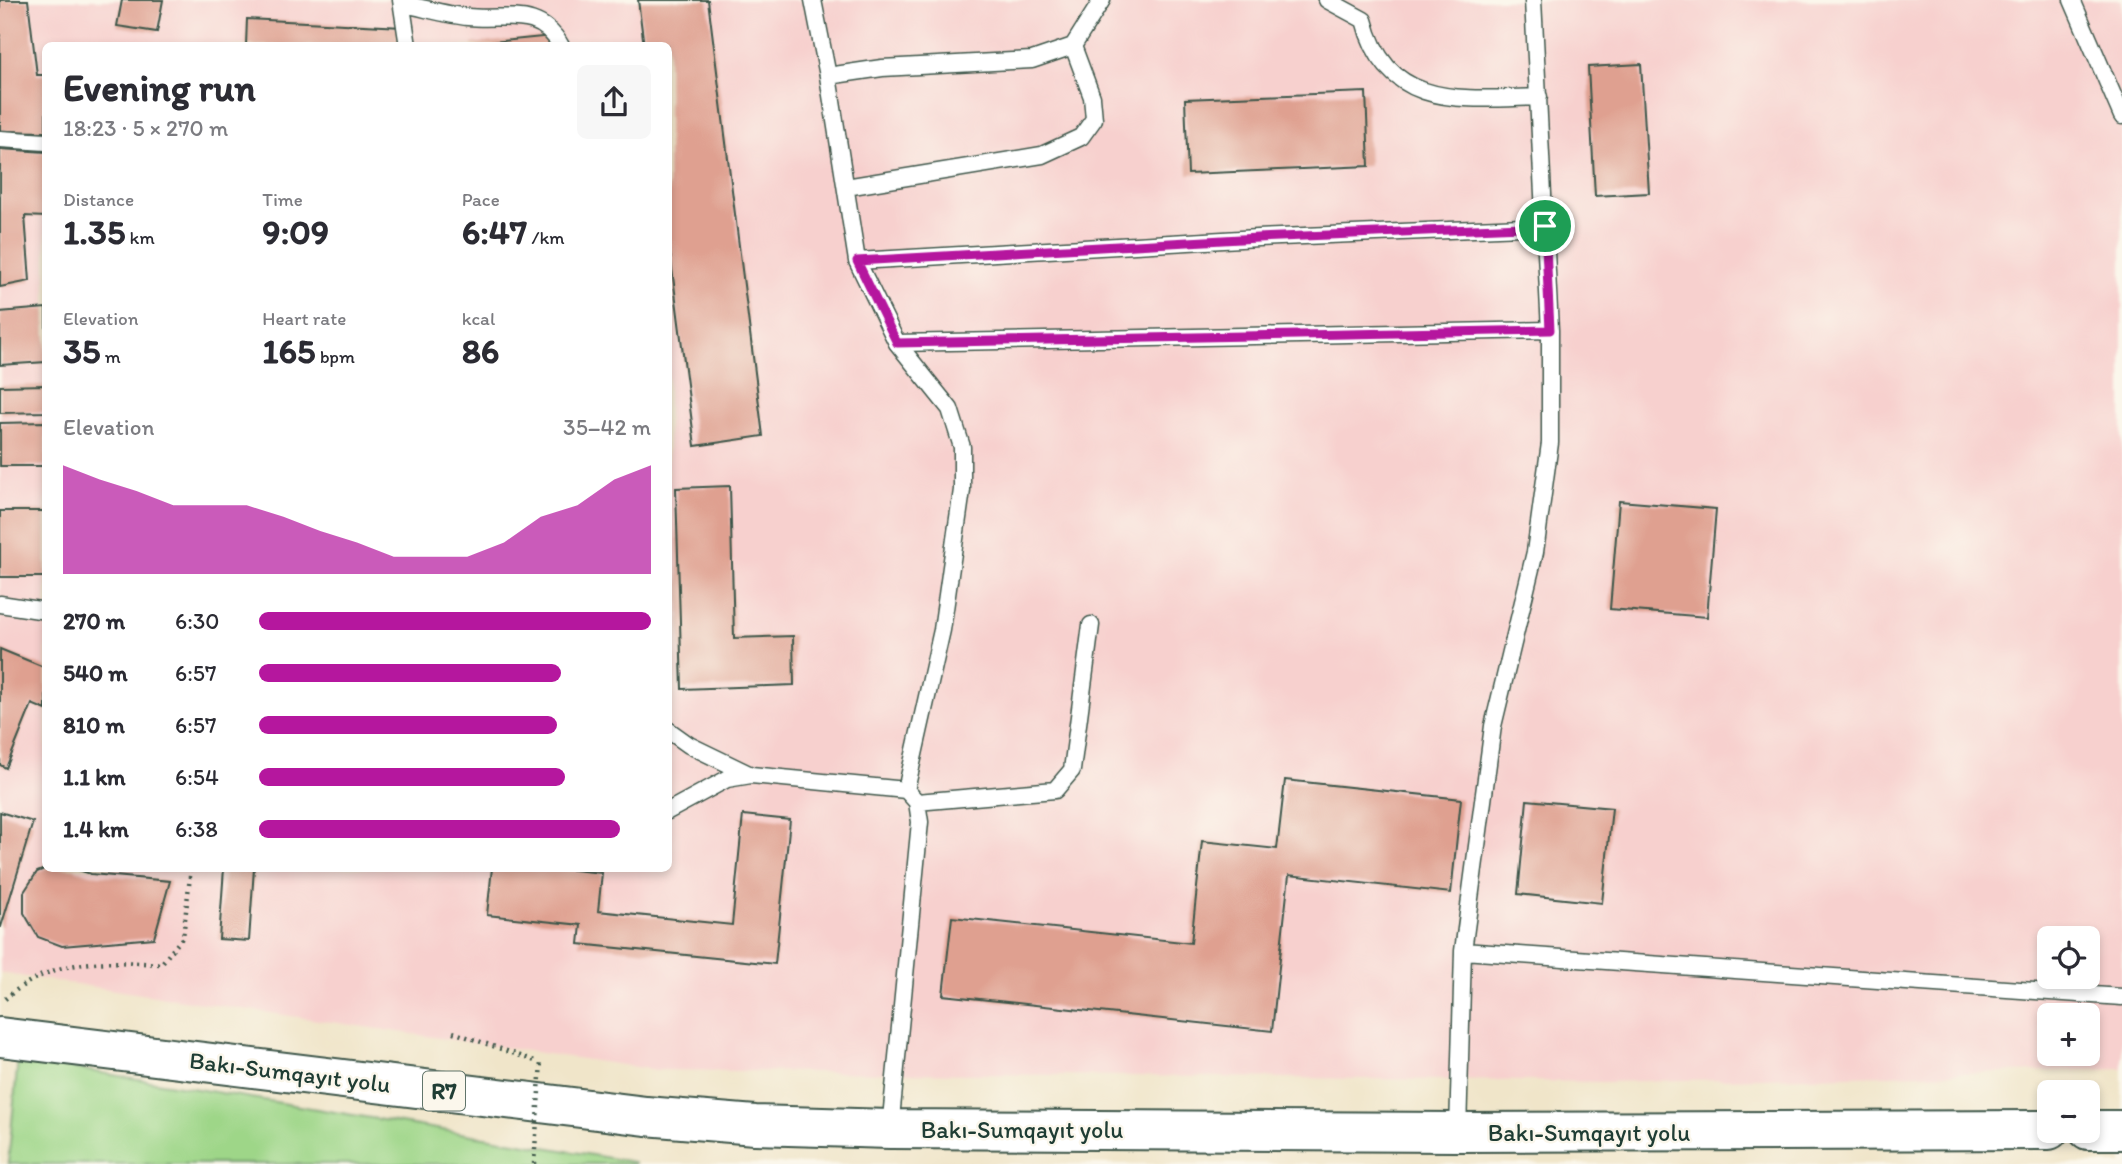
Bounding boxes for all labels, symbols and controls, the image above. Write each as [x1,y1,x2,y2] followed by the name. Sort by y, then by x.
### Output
[63,65,256,111] text: Evening run
[577,65,651,139] button: share
[63,114,228,142] text: 18:23 · 5 × 270 m
[63,188,134,211] text: Distance
[262,188,303,211] text: Time
[462,188,500,211] text: Pace
[1515,196,1575,256] pin
[1526,207,1564,245] icon: arrive
[63,211,125,253] text: 1.35
[262,211,329,253] text: 9:09
[462,211,527,253] text: 6:47
[125,226,155,249] text: km
[527,226,565,249] text: /km
[63,307,139,330] text: Elevation
[262,307,346,330] text: Heart rate
[462,307,495,330] text: kcal
[63,330,100,372] text: 35
[262,330,315,372] text: 165
[462,330,499,372] text: 86
[100,345,121,368] text: m
[315,345,355,368] text: bpm
[63,413,154,441] text: Elevation
[563,413,651,441] text: 35–42 m
[63,607,125,635] text: 270 m
[175,607,220,635] text: 6:30
[63,659,128,687] text: 540 m
[175,659,216,687] text: 6:57
[63,711,125,739] text: 810 m
[175,711,216,739] text: 6:57
[63,763,126,791] text: 1.1 km
[175,763,219,791] text: 6:54
[63,815,129,843] text: 1.4 km
[175,815,218,843] text: 6:38
[2037,926,2100,1143] map controls
[2037,926,2100,989] button: locate
[2037,1003,2100,1066] button: +
[188,1045,392,1099] street label: Bakı-Sumqayıt yolu
[423,1072,465,1110] road number: R7
[2037,1080,2100,1143] button: −
[921,1115,1123,1144] street label: Bakı-Sumqayıt yolu
[1488,1118,1690,1147] street label: Bakı-Sumqayıt yolu

